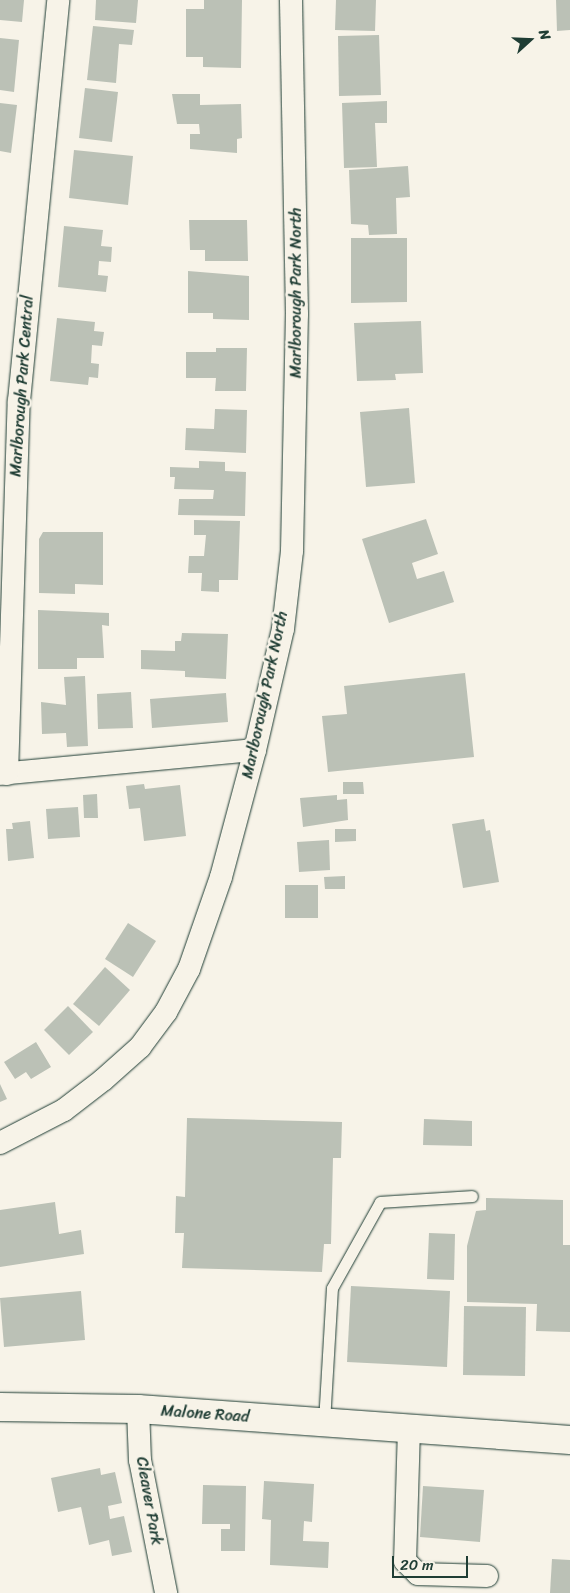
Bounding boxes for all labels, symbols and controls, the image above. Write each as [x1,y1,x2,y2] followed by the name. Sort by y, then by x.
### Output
[505,15,555,65] north arrow
[531,26,558,44] text: N
[286,208,306,378] street label: Marlborough Park North
[6,294,38,478] street label: Marlborough Park Central
[238,610,292,780] street label: Marlborough Park North
[160,1401,250,1427] street label: Malone Road
[132,1455,166,1547] street label: Cleaver Park
[395,1546,471,1578] scale bar
[400,1552,434,1578] text: 20 m

